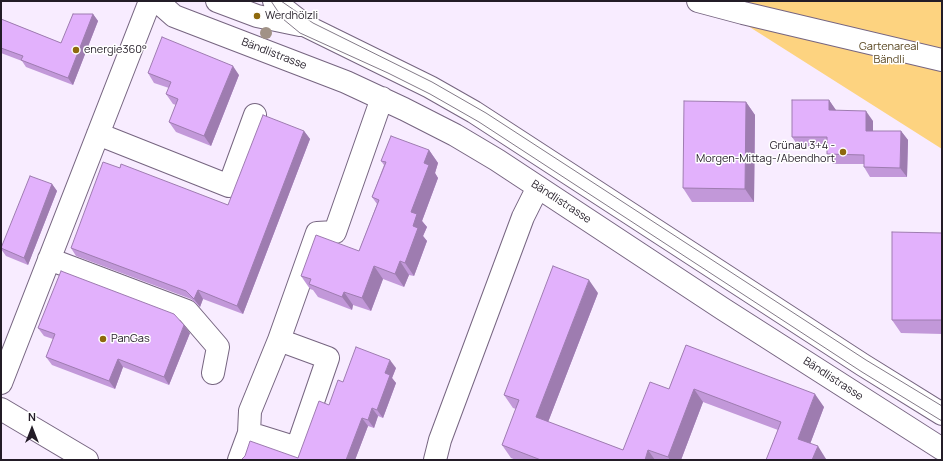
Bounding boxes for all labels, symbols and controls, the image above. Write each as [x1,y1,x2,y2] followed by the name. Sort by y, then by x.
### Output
[265,9,318,23] place label: Werdhölzli
[252,11,262,21] marker: Werdhölzli
[239,35,309,73] street label: Bändlistrasse
[859,40,919,66] park label: Gartenareal Bändli
[84,43,147,57] place label: energie360°
[71,45,81,55] marker: energie360°
[696,139,835,165] place label: Grünau 3+4 - Morgen-Mittag-/Abendhort
[838,147,848,157] marker: Grünau 3+4 - Morgen-Mittag-/Abendhort
[528,178,594,226] street label: Bändlistrasse
[111,332,150,346] place label: PanGas
[98,334,108,344] marker: PanGas
[800,355,866,403] street label: Bändlistrasse
[12,409,52,449] north arrow
[28,409,36,424] text: N

